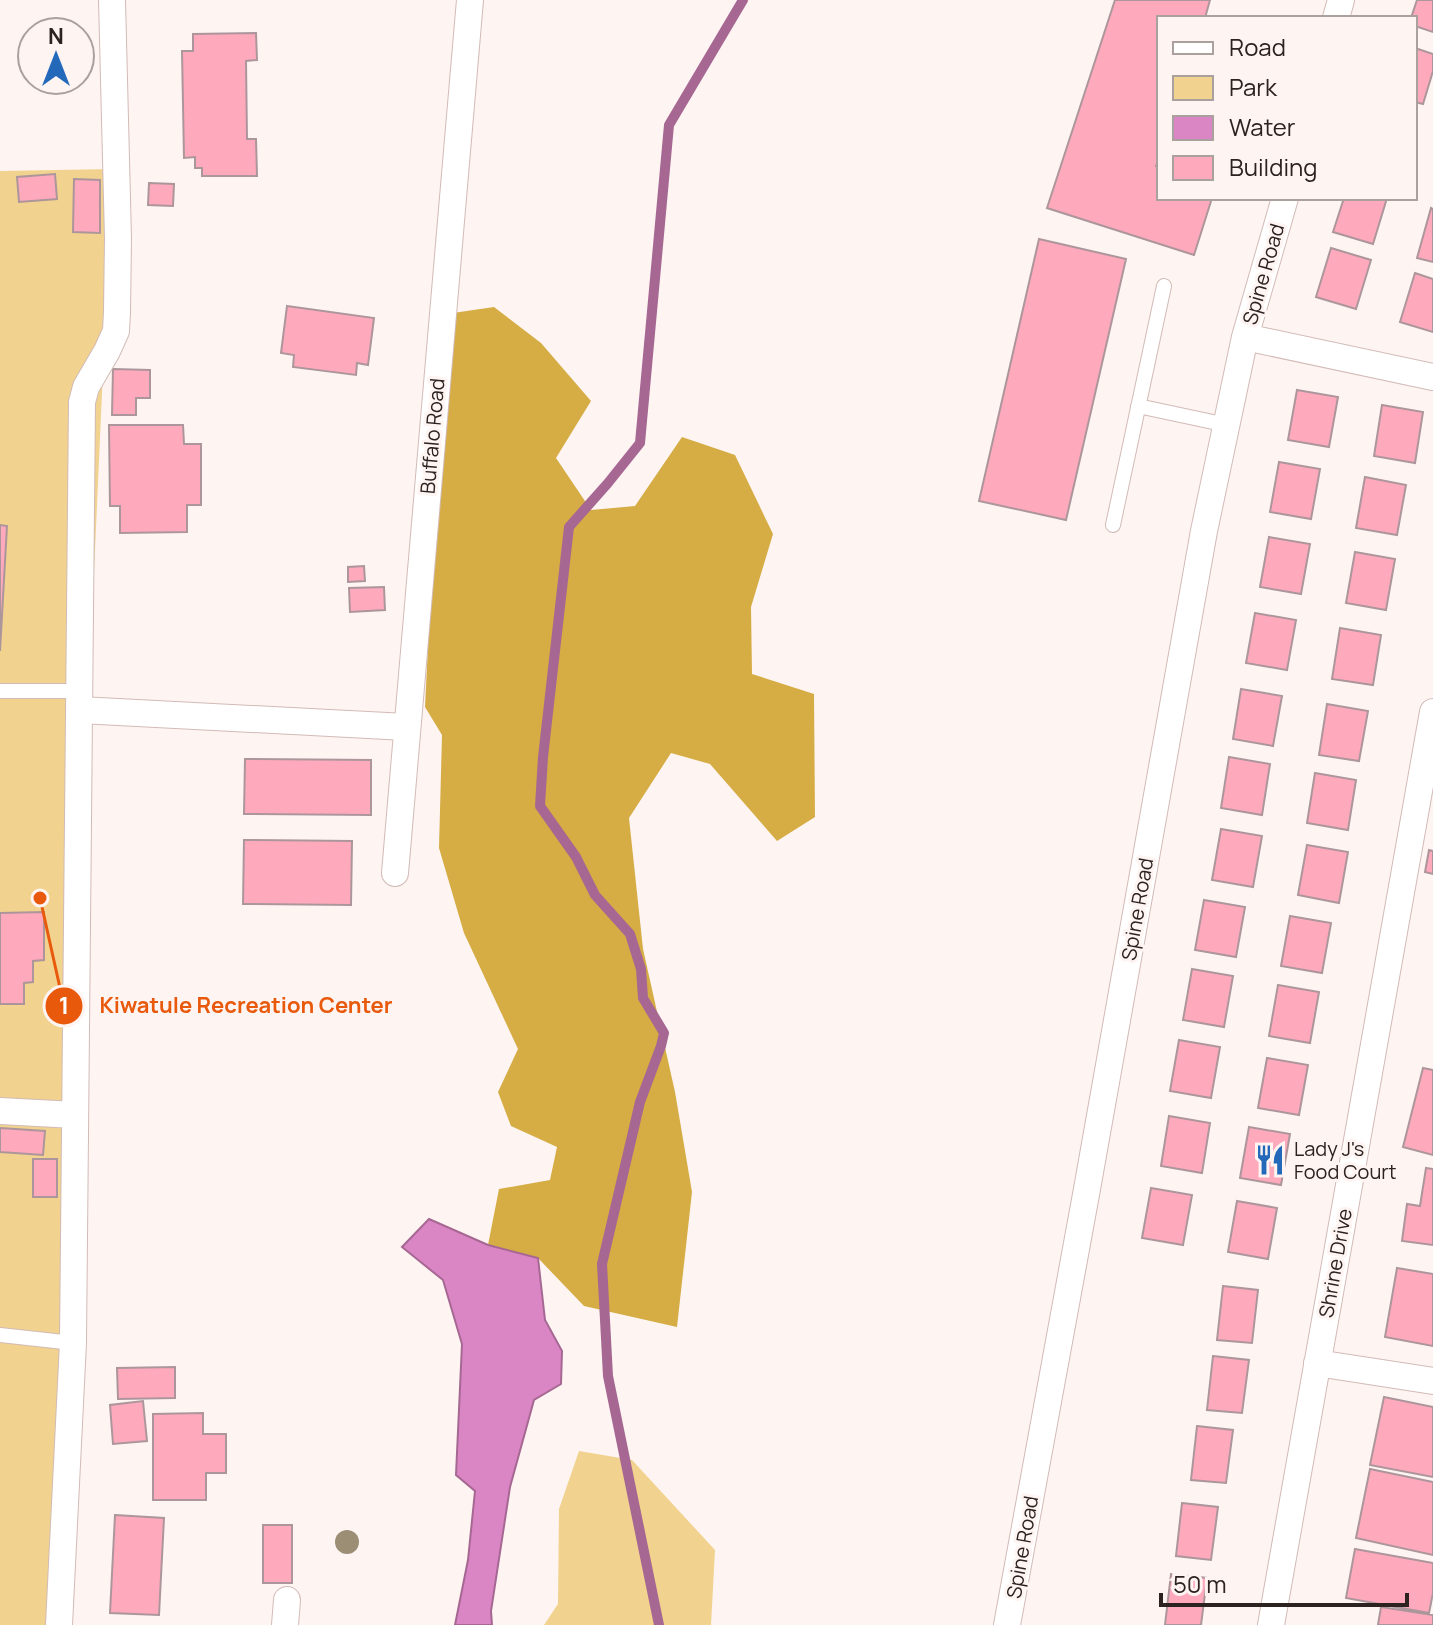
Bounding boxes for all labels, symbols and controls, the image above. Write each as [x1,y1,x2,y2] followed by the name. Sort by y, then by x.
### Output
[16,16,96,96] north arrow
[1157,16,1417,200] legend
[48,21,64,51] text: N
[1229,30,1286,63] text: Road
[1229,70,1278,103] text: Park
[1229,110,1296,143] text: Water
[1229,150,1317,183] text: Building
[1236,220,1290,328] street label: Spine Road
[413,377,451,495] street label: Buffalo Road
[1115,856,1159,962] street label: Spine Road
[44,983,409,1029] callout: Kiwatule Recreation Center
[59,988,69,1021] text: 1
[99,990,393,1020] text: Kiwatule Recreation Center
[1294,1135,1397,1185] place label: Lady J's Food Court
[1253,1143,1287,1177] restaurant icon: Lady J's Food Court
[1312,1206,1358,1320] street label: Shrine Drive
[1000,1494,1044,1600] street label: Spine Road
[1161,1557,1407,1607] scale bar
[1173,1567,1227,1600] text: 50 m

